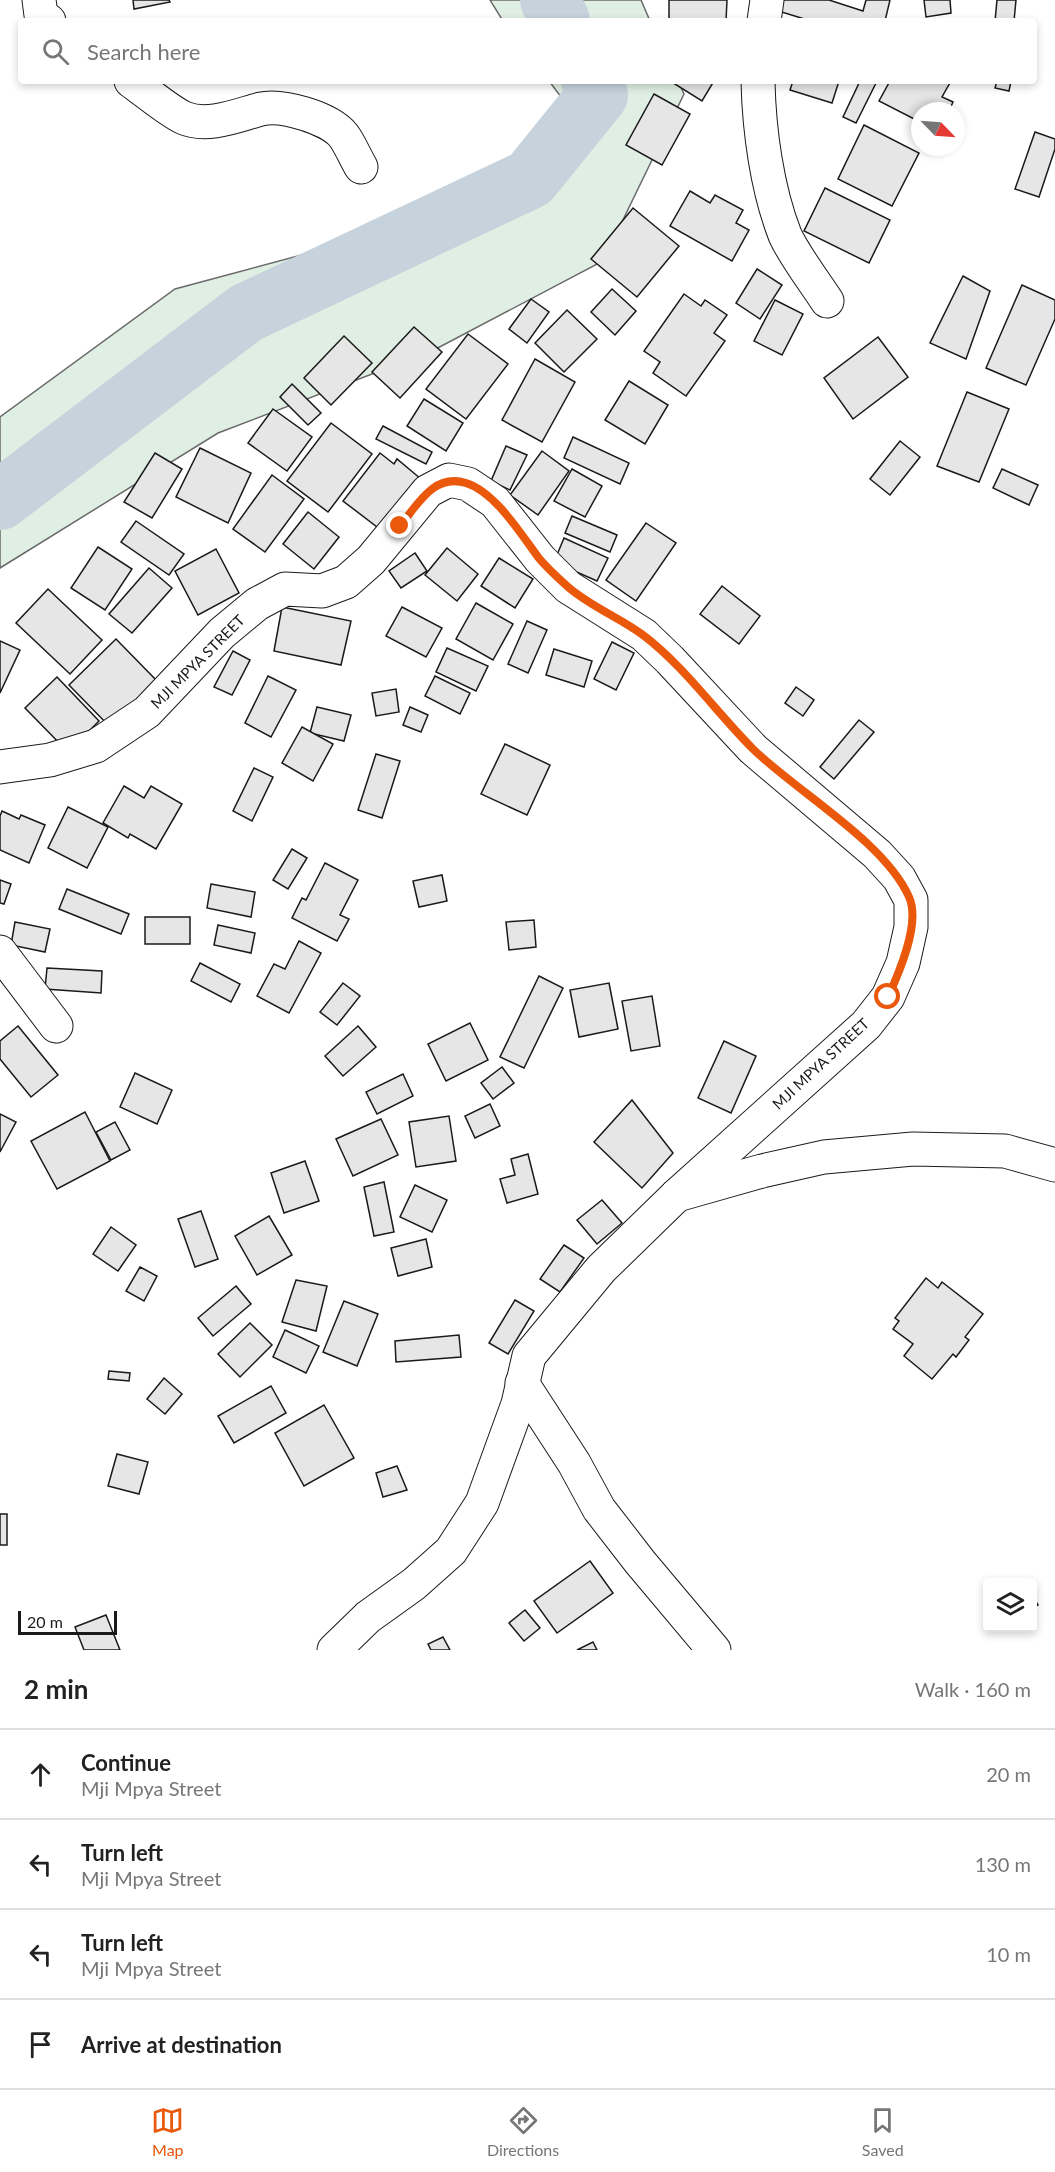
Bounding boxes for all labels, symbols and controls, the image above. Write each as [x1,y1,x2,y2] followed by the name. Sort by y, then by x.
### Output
[18,18,1037,84] search box
[39,35,72,68] icon: search
[87,38,200,65] text: Search here
[911,102,965,156] north arrow
[386,512,412,538] route end
[147,611,248,712] street label: MJI MPYA STREET
[874,983,900,1009] route start
[768,1014,872,1113] street label: MJI MPYA STREET
[983,1578,1037,1632] map controls
[983,1578,1037,1632] button: layers
[18,1608,117,1636] scale bar
[27,1612,63,1631] text: 20 m
[24,1673,88,1705] text: 2 min
[915,1677,1031,1701] text: Walk · 160 m
[81,1749,171,1776] text: Continue
[24,1758,57,1791] icon: ahead
[986,1762,1031,1786] text: 20 m
[81,1776,221,1800] text: Mji Mpya Street
[81,1839,163,1866] text: Turn left
[24,1848,57,1881] icon: left
[975,1852,1031,1876] text: 130 m
[81,1866,221,1890] text: Mji Mpya Street
[81,1929,163,1956] text: Turn left
[24,1938,57,1971] icon: left
[986,1942,1031,1966] text: 10 m
[81,1956,221,1980] text: Mji Mpya Street
[24,2028,57,2061] icon: arrive
[81,2031,282,2058] text: Arrive at destination
[151,2104,184,2159] tab: Map
[487,2104,559,2159] tab: Directions
[862,2104,904,2159] tab: Saved

